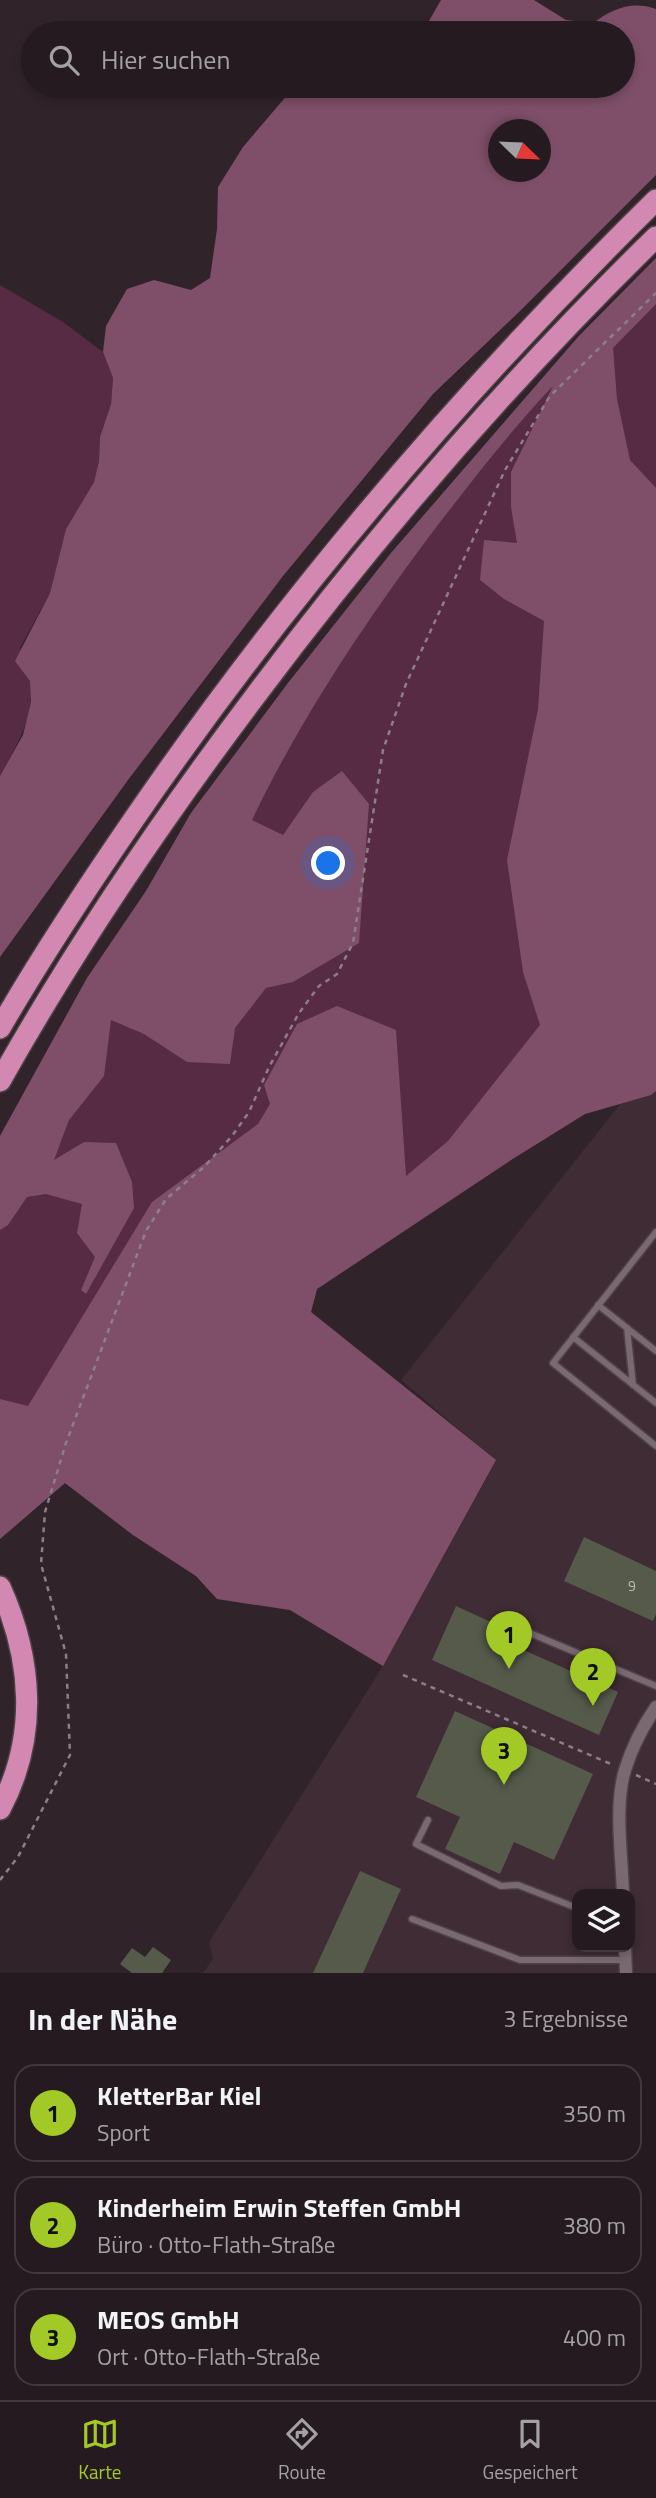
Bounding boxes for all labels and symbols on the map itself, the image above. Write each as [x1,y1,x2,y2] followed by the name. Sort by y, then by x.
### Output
[488,119,551,182] north arrow
[311,846,345,880] your location
[628,1575,636,1596] house number: 9
[486,1611,532,1669] pin: 1
[570,1648,616,1706] pin: 2
[481,1727,527,1785] pin: 3

